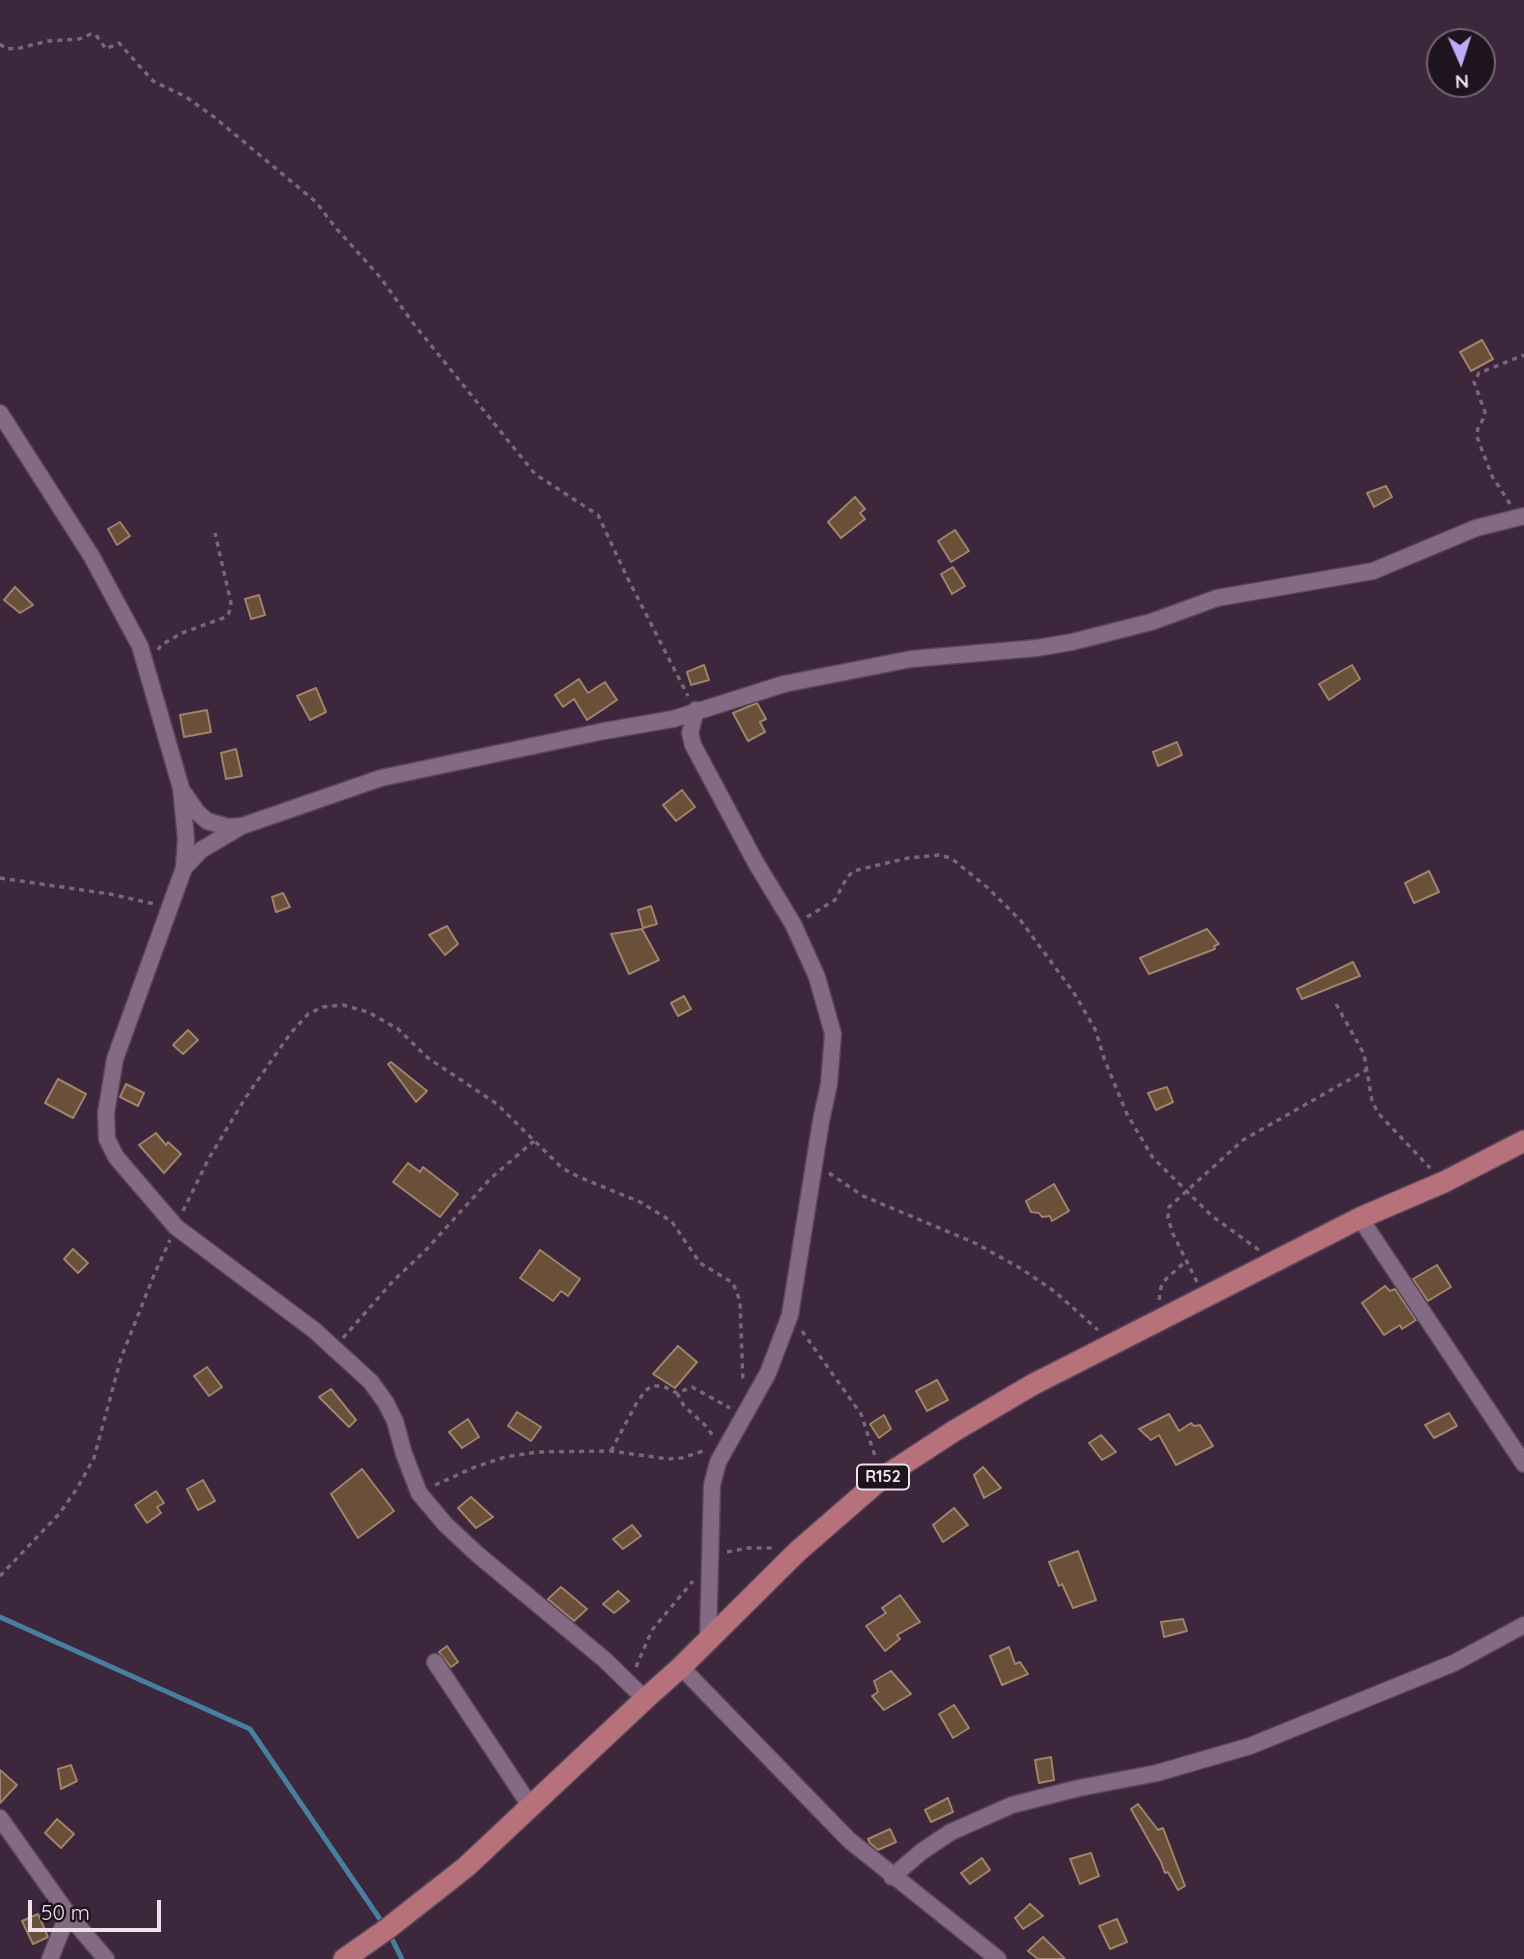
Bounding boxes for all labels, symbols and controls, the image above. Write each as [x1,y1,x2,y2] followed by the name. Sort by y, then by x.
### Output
[1426,28,1496,98] north arrow
[1454,70,1470,94] text: N
[857,1464,909,1490] road number: R152
[32,1885,164,1929] scale bar
[41,1899,90,1925] text: 50 m

